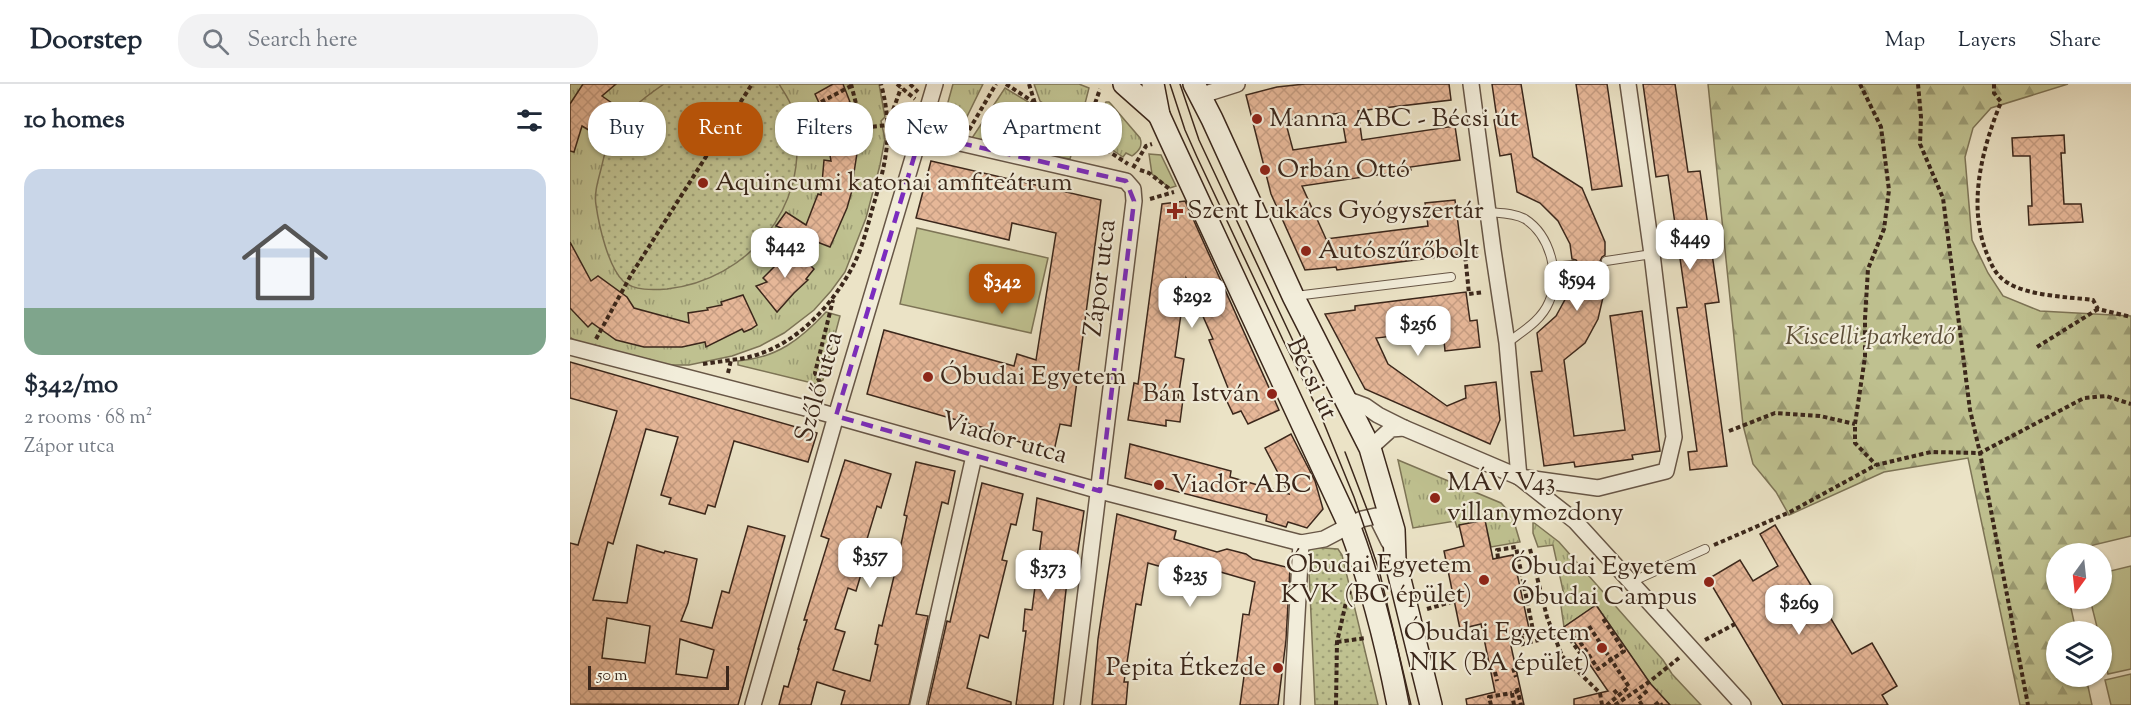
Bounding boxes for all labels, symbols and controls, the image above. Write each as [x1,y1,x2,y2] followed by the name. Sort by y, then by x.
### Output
[178,14,598,68] search box
[30,21,142,61] text: Doorstep
[199,25,232,58] icon: search
[247,25,358,57] text: Search here
[1885,26,1925,56] text: Map
[1958,26,2016,56] text: Layers
[2049,26,2101,56] text: Share
[1269,101,1519,138] place label: Manna ABC - Bécsi út
[24,102,125,139] text: 10 homes
[588,102,666,156] chip: Buy
[678,102,763,156] chip: Rent
[775,102,873,156] chip: Filters
[885,102,969,156] chip: New
[981,102,1122,156] chip: Apartment
[513,104,546,137] icon: filters
[1250,112,1264,126] marker: Manna ABC - Bécsi út
[1277,152,1410,189] place label: Orbán Ottó
[1258,163,1272,177] marker: Orbán Ottó
[715,165,1072,202] place label: Aquincumi katonai amfiteátrum
[696,176,710,190] marker: Aquincumi katonai amfiteátrum
[1187,193,1484,230] place label: Szent Lukács Gyógyszertár
[1168,204,1182,218] marker: Szent Lukács Gyógyszertár
[231,208,339,316] icon: home
[1075,217,1127,339] street label: Zápor utca
[1654,220,1726,271] pin: $449
[1670,225,1710,254] text: $449
[749,228,821,279] pin: $442
[765,233,805,262] text: $442
[1318,233,1479,270] place label: Autószűrőbolt
[1299,244,1313,258] marker: Autószűrőbolt
[1541,261,1613,312] pin: $594
[966,264,1038,315] pin: $342
[1558,266,1596,295] text: $594
[983,269,1021,298] text: $342
[1156,278,1228,329] pin: $292
[1172,283,1212,312] text: $292
[1382,306,1454,357] pin: $256
[1400,311,1436,340] text: $256
[1785,319,1956,356] park label: Kiscelli-parkerdő
[787,327,853,447] street label: Szőlő utca
[1276,332,1346,426] street label: Bécsi út
[940,359,1126,396] place label: Óbudai Egyetem
[24,367,118,404] text: $342/mo
[921,370,935,384] marker: Óbudai Egyetem
[1142,376,1260,413] place label: Bán István
[1265,387,1279,401] marker: Bán István
[936,403,1072,475] street label: Viador utca
[24,404,152,433] text: 2 rooms · 68 m²
[24,433,115,462] text: Zápor utca
[1447,465,1624,532] place label: MÁV V43 villanymozdony
[1171,467,1312,504] place label: Viador ABC
[1152,478,1166,492] marker: Viador ABC
[1428,491,1442,505] marker: MÁV V43 villanymozdony
[834,538,906,589] pin: $357
[852,543,888,572] text: $357
[2046,543,2112,609] north arrow
[2046,543,2112,687] map controls
[1281,547,1472,614] place label: Óbudai Egyetem KVK (BC épület)
[1511,549,1697,616] place label: Óbudai Egyetem Óbudai Campus
[1012,550,1084,601] pin: $373
[1030,555,1066,584] text: $373
[1154,557,1226,608] pin: $235
[1173,562,1207,591] text: $235
[1477,573,1491,587] marker: Óbudai Egyetem KVK (BC épület)
[1702,575,1716,589] marker: Óbudai Egyetem Óbudai Campus
[1763,585,1835,636] pin: $269
[1779,590,1819,619] text: $269
[1404,615,1590,682] place label: Óbudai Egyetem NIK (BA épület)
[2046,621,2112,687] button: layers
[1595,641,1609,655] marker: Óbudai Egyetem NIK (BA épület)
[1106,650,1266,687] place label: Pepita Étkezde
[1271,661,1285,675] marker: Pepita Étkezde
[588,663,729,690] scale bar
[597,665,628,688] text: 50 m

